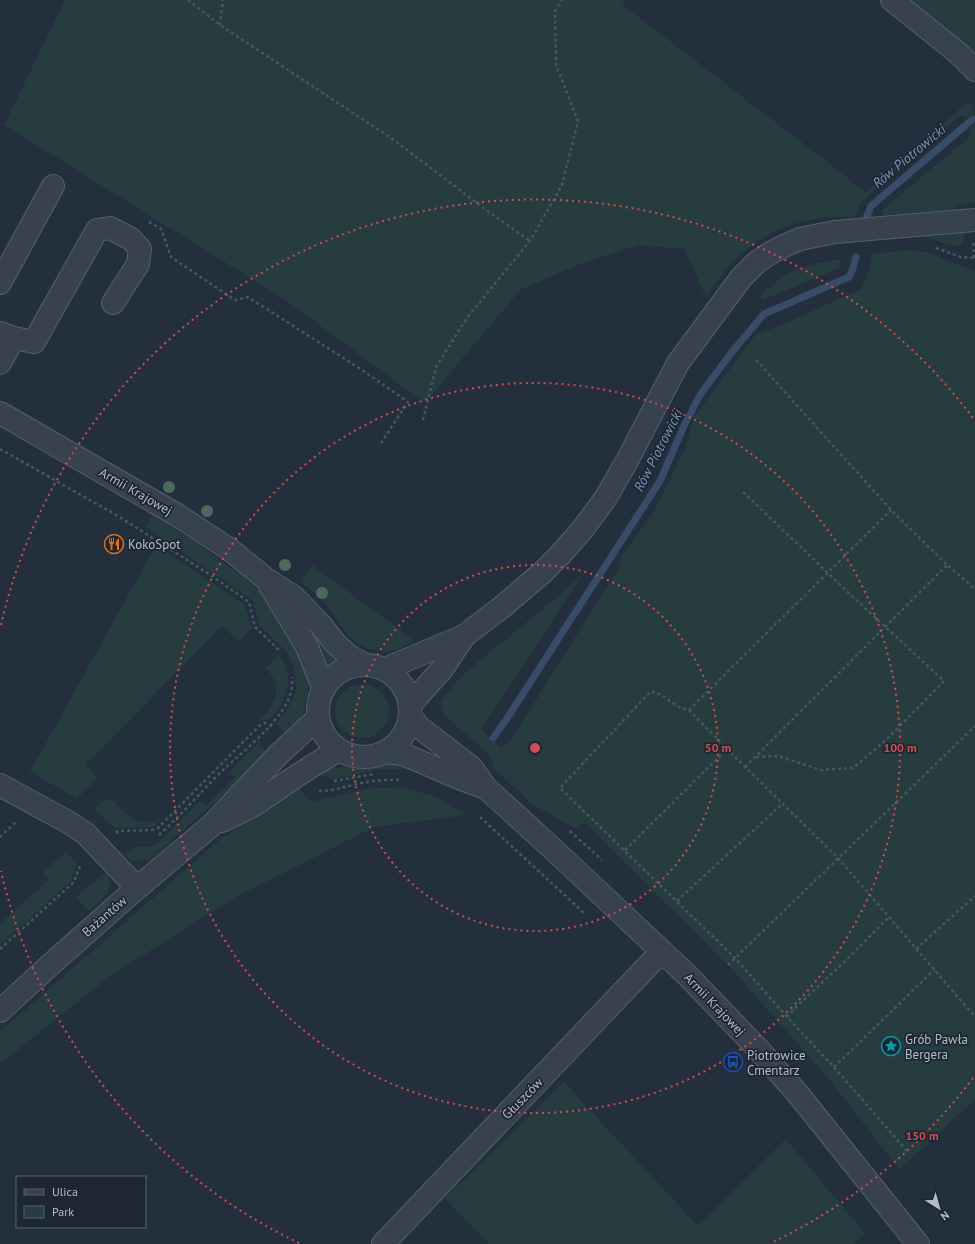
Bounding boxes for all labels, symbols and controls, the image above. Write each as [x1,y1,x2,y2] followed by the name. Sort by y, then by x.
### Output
[869,120,950,192] water label: Rów Piotrowicki
[630,405,687,494] water label: Rów Piotrowicki
[96,464,175,519] street label: Armii Krajowej
[103,533,125,555] restaurant icon: KokoSpot
[128,536,181,553] place label: KokoSpot
[705,740,731,755] text: 50 m
[883,740,917,755] text: 100 m
[528,741,542,755] centre of rings
[78,892,131,941] street label: Bażantów
[680,969,749,1039] street label: Armii Krajowej
[905,1031,968,1063] place label: Grób Pawła Bergera
[880,1035,902,1057] place icon: Grób Pawła Bergera
[747,1047,806,1079] place label: Piotrowice Cmentarz
[722,1051,744,1073] bus stop icon: Piotrowice Cmentarz
[498,1074,547,1123] street label: Głuszców
[905,1128,939,1143] text: 150 m
[16,1176,146,1228] legend
[52,1184,78,1199] text: Ulica
[919,1188,959,1228] north arrow
[52,1204,74,1219] text: Park
[938,1208,952,1224] text: N

